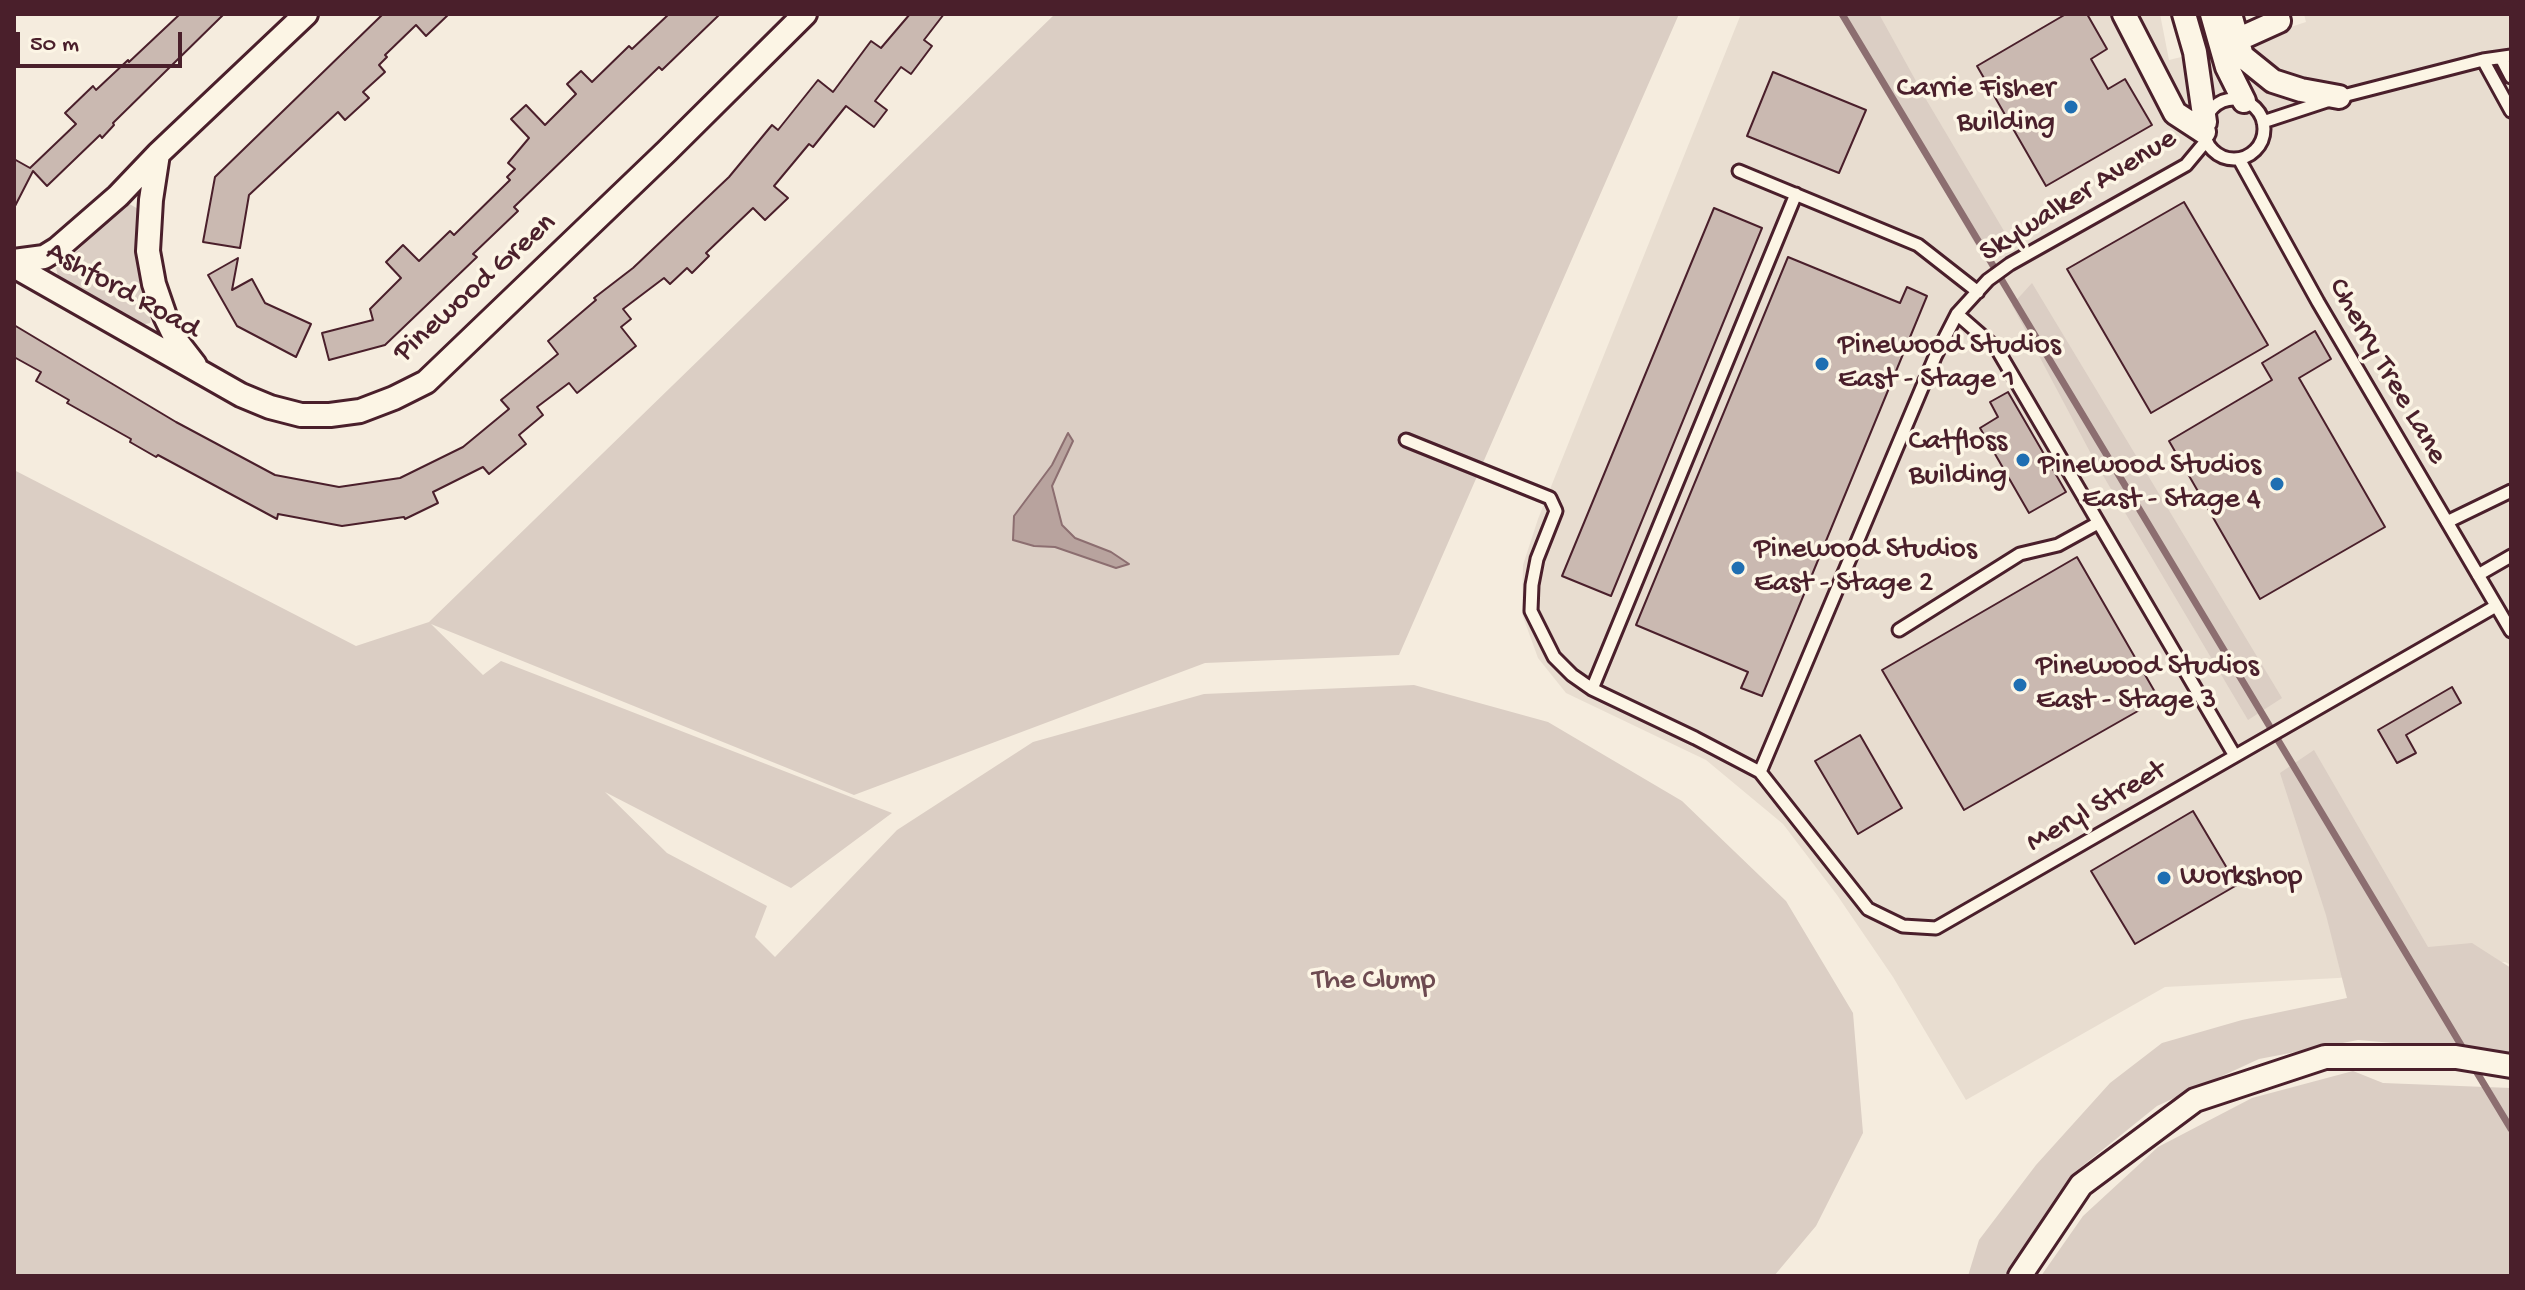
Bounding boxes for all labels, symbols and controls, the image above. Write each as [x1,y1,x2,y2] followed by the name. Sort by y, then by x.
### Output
[20,16,186,66] scale bar
[30,31,79,60] text: 50 m
[1897,72,2055,142] place label: Carrie Fisher Building
[2062,98,2080,116] marker: Carrie Fisher Building
[1974,122,2184,272] street label: Skywalker Avenue
[387,206,565,372] street label: Pinewood Green
[39,235,205,349] street label: Ashford Road
[2318,273,2454,471] street label: Cherry Tree Lane
[1838,329,2061,400] place label: Pinewood Studios East - Stage 1
[1813,355,1831,373] marker: Pinewood Studios East - Stage 1
[1908,425,2007,496] place label: Catfloss Building
[2038,449,2261,520] place label: Pinewood Studios East - Stage 4
[2014,451,2032,469] marker: Catfloss Building
[2268,475,2286,493] marker: Pinewood Studios East - Stage 4
[1754,533,1977,604] place label: Pinewood Studios East - Stage 2
[1729,559,1747,577] marker: Pinewood Studios East - Stage 2
[2036,650,2259,720] place label: Pinewood Studios East - Stage 3
[2011,676,2029,694] marker: Pinewood Studios East - Stage 3
[2021,754,2173,862] street label: Meryl Street
[2180,860,2303,896] place label: Workshop
[2155,869,2173,887] marker: Workshop
[1312,964,1436,1000] park label: The Clump

